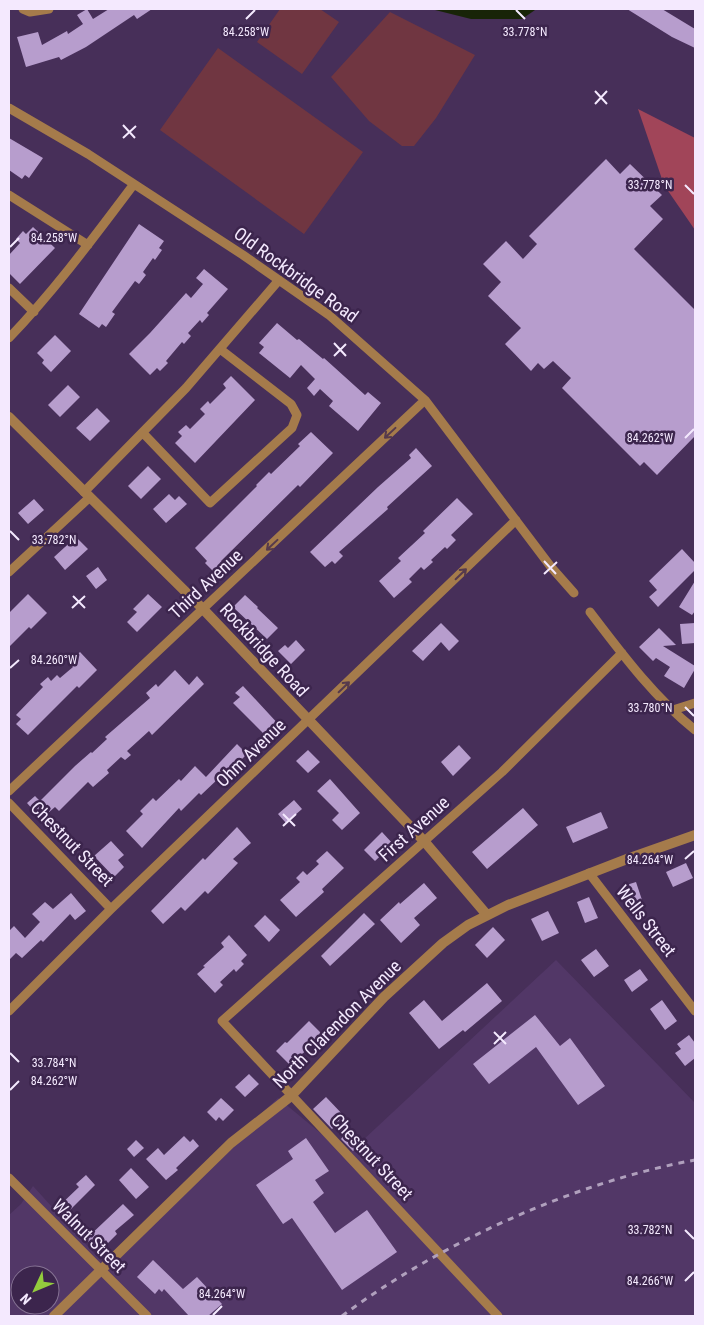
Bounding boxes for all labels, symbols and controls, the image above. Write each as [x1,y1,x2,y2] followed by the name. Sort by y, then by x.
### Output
[223,25,269,39] text: 84.258°W
[503,25,547,39] text: 33.778°N
[628,178,672,192] text: 33.778°N
[230,223,362,327] street label: Old Rockbridge Road
[31,231,77,245] text: 84.258°W
[383,427,396,439] one-way arrow
[627,431,673,445] text: 84.262°W
[32,533,76,547] text: 33.782°N
[265,539,278,551] one-way arrow
[165,544,247,623] street label: Third Avenue
[454,568,467,580] one-way arrow
[216,599,313,701] street label: Rockbridge Road
[31,653,77,667] text: 84.260°W
[338,681,350,693] one-way arrow
[628,701,672,715] text: 33.780°N
[211,714,290,791] street label: Ohm Avenue
[374,791,453,866] street label: First Avenue
[27,797,118,890] street label: Chestnut Street
[627,853,673,867] text: 84.264°W
[612,881,681,961] street label: Wells Street
[268,955,405,1092] street label: North Clarendon Avenue
[32,1056,76,1070] text: 33.784°N
[31,1074,77,1088] text: 84.262°W
[327,1109,418,1204] street label: Chestnut Street
[48,1195,130,1277] street label: Walnut Street
[628,1223,672,1237] text: 33.782°N
[10,1265,60,1315] north arrow
[627,1274,673,1288] text: 84.266°W
[199,1287,245,1301] text: 84.264°W
[17,1290,34,1308] text: N

